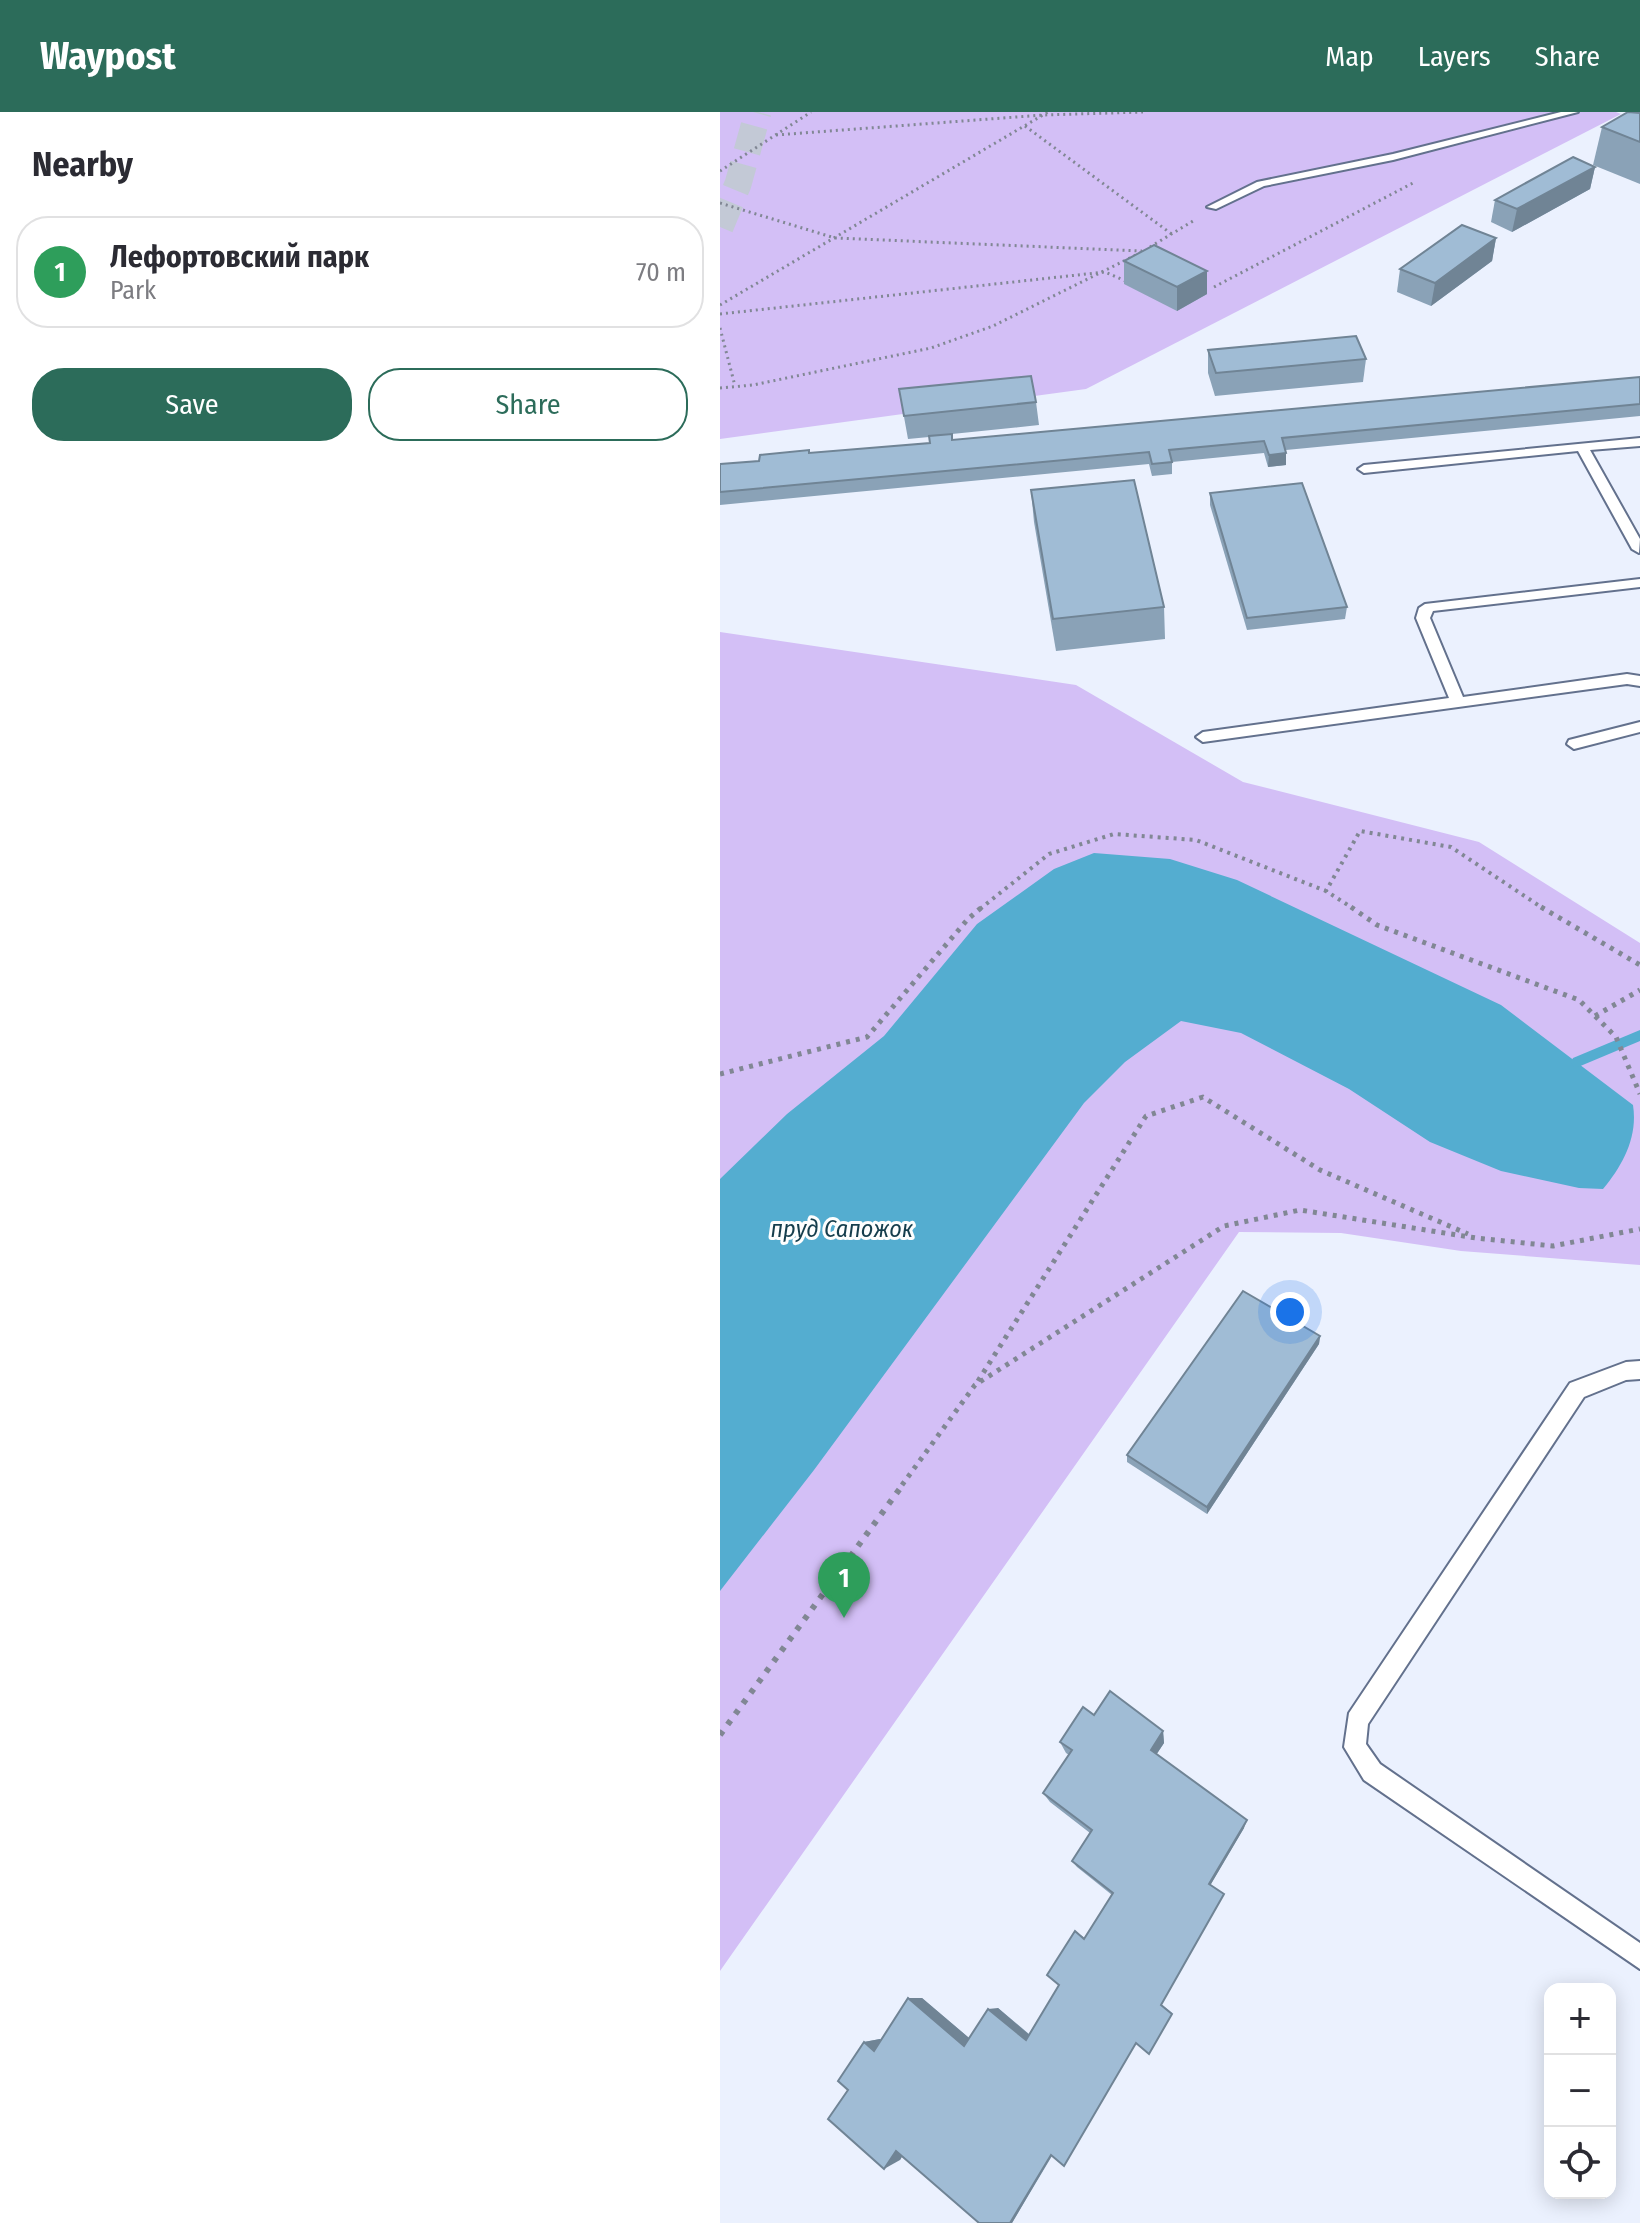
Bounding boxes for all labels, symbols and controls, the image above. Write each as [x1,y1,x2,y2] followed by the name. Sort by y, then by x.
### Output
[40,33,176,79] text: Waypost
[1325,40,1374,73] text: Map
[1418,40,1491,73] text: Layers
[1535,40,1600,73] text: Share
[32,144,133,185] text: Nearby
[110,239,369,275] text: Лефортовский парк
[55,257,66,288] text: 1
[636,257,686,288] text: 70 m
[110,275,156,306] text: Park
[32,368,352,441] button: Save
[368,368,688,441] button: Share
[770,1215,914,1243] water label: пруд Сапожок
[1270,1292,1310,1332] your location
[818,1552,870,1618] pin: 1
[1544,1983,1616,2199] map controls
[1544,1983,1616,2055] button: +
[1544,2055,1616,2127] button: −
[1544,2127,1616,2199] button: locate

